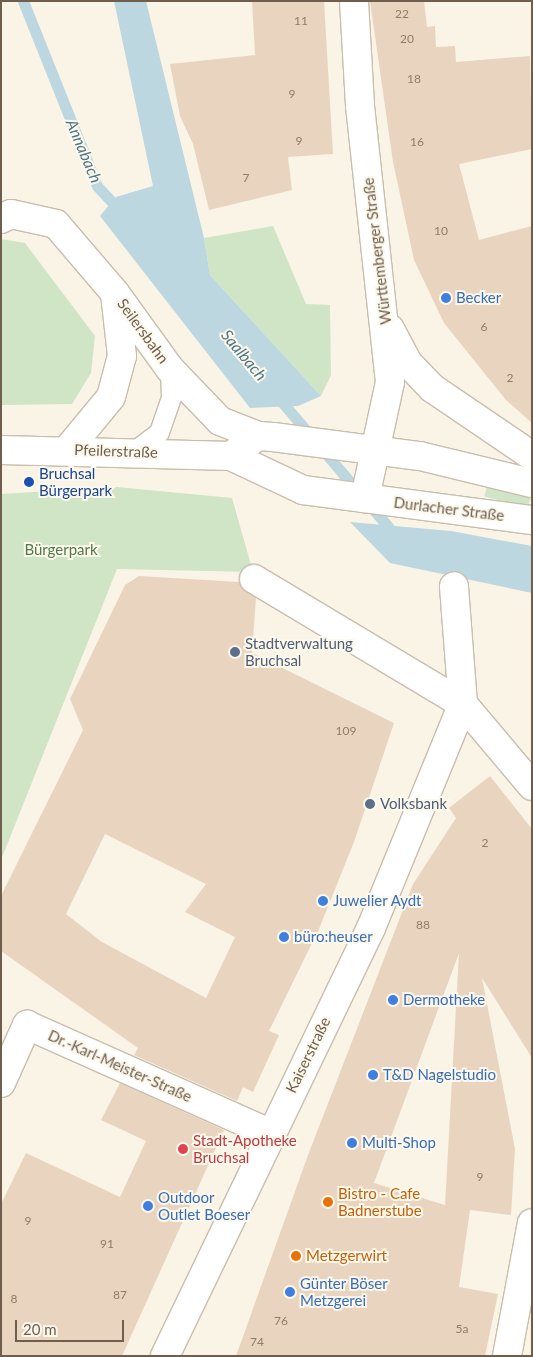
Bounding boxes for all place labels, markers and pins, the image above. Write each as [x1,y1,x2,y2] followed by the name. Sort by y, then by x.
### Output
[456,289,501,307] place label: Becker
[440,292,452,304] marker: Becker
[39,464,112,499] place label: Bruchsal Bürgerpark
[23,476,35,488] marker: Bruchsal Bürgerpark
[245,634,353,669] place label: Stadtverwaltung Bruchsal
[229,646,241,658] marker: Stadtverwaltung Bruchsal
[380,795,447,813] place label: Volksbank
[364,798,376,810] marker: Volksbank
[333,892,422,910] place label: Juwelier Aydt
[317,895,329,907] marker: Juwelier Aydt
[294,928,373,946] place label: büro:heuser
[278,931,290,943] marker: büro:heuser
[403,991,485,1009] place label: Dermotheke
[387,994,399,1006] marker: Dermotheke
[383,1066,496,1084] place label: T&D Nagelstudio
[367,1069,379,1081] marker: T&D Nagelstudio
[193,1131,297,1166] place label: Stadt-Apotheke Bruchsal
[362,1134,436,1152] place label: Multi-Shop
[346,1137,358,1149] marker: Multi-Shop
[177,1143,189,1155] marker: Stadt-Apotheke Bruchsal
[338,1184,422,1219] place label: Bistro - Cafe Badnerstube
[158,1188,250,1223] place label: Outdoor Outlet Boeser
[322,1196,334,1208] marker: Bistro - Cafe Badnerstube
[142,1200,154,1212] marker: Outdoor Outlet Boeser
[306,1247,387,1265] place label: Metzgerwirt
[290,1250,302,1262] marker: Metzgerwirt
[300,1274,388,1309] place label: Günter Böser Metzgerei
[284,1286,296,1298] marker: Günter Böser Metzgerei

